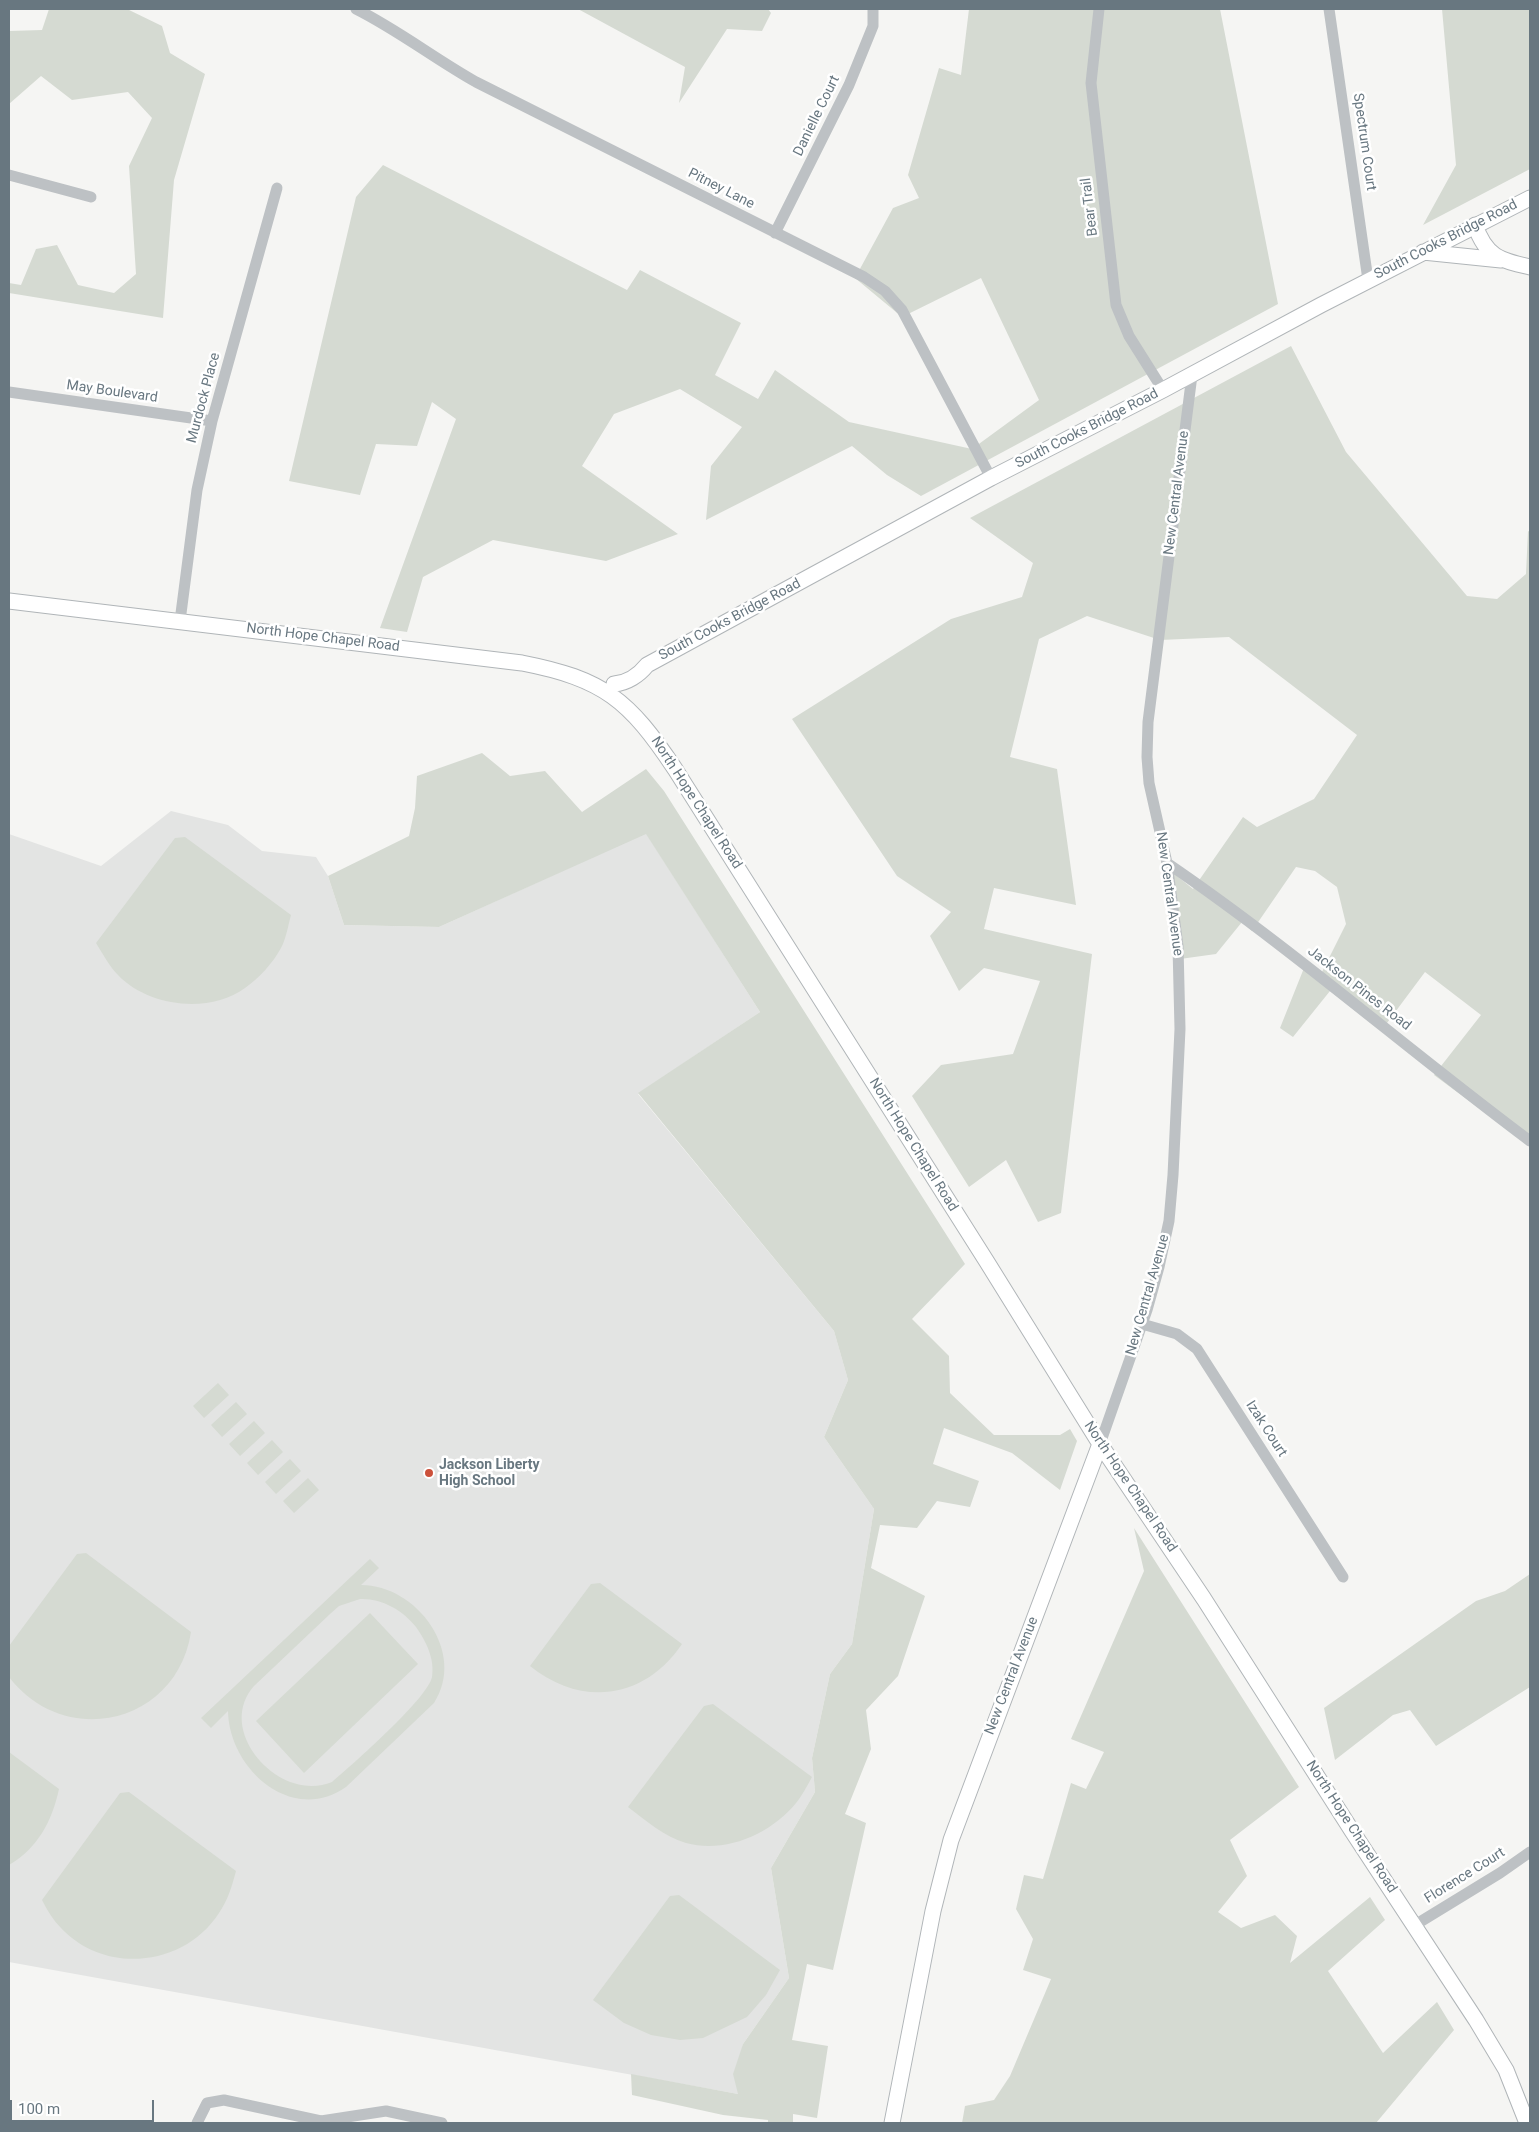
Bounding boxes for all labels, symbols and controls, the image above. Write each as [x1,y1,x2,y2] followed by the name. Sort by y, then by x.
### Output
[790,73,844,159] street label: Danielle Court
[1349,92,1379,192] street label: Spectrum Court
[685,165,757,213] street label: Pitney Lane
[1078,177,1102,237] street label: Bear Trail
[1372,197,1520,283] street label: South Cooks Bridge Road
[184,351,224,445] street label: Murdock Place
[65,377,159,407] street label: May Boulevard
[1013,386,1161,472] street label: South Cooks Bridge Road
[1161,430,1193,556] street label: New Central Avenue
[656,575,804,665] street label: South Cooks Bridge Road
[245,620,401,656] street label: North Hope Chapel Road
[647,734,745,872] street label: North Hope Chapel Road
[1152,831,1186,957] street label: New Central Avenue
[1304,943,1414,1035] street label: Jackson Pines Road
[865,1075,961,1215] street label: North Hope Chapel Road
[1123,1233,1173,1357] street label: New Central Avenue
[1242,1398,1290,1460] street label: Izak Court
[1080,1418,1180,1556] street label: North Hope Chapel Road
[439,1457,539,1490] place label: Jackson Liberty High School
[423,1467,435,1479] marker: Jackson Liberty High School
[982,1615,1042,1737] street label: New Central Avenue
[1302,1758,1400,1896] street label: North Hope Chapel Road
[1422,1845,1508,1907] street label: Florence Court
[12,2090,156,2122] scale bar
[18,2100,60,2118] text: 100 m

